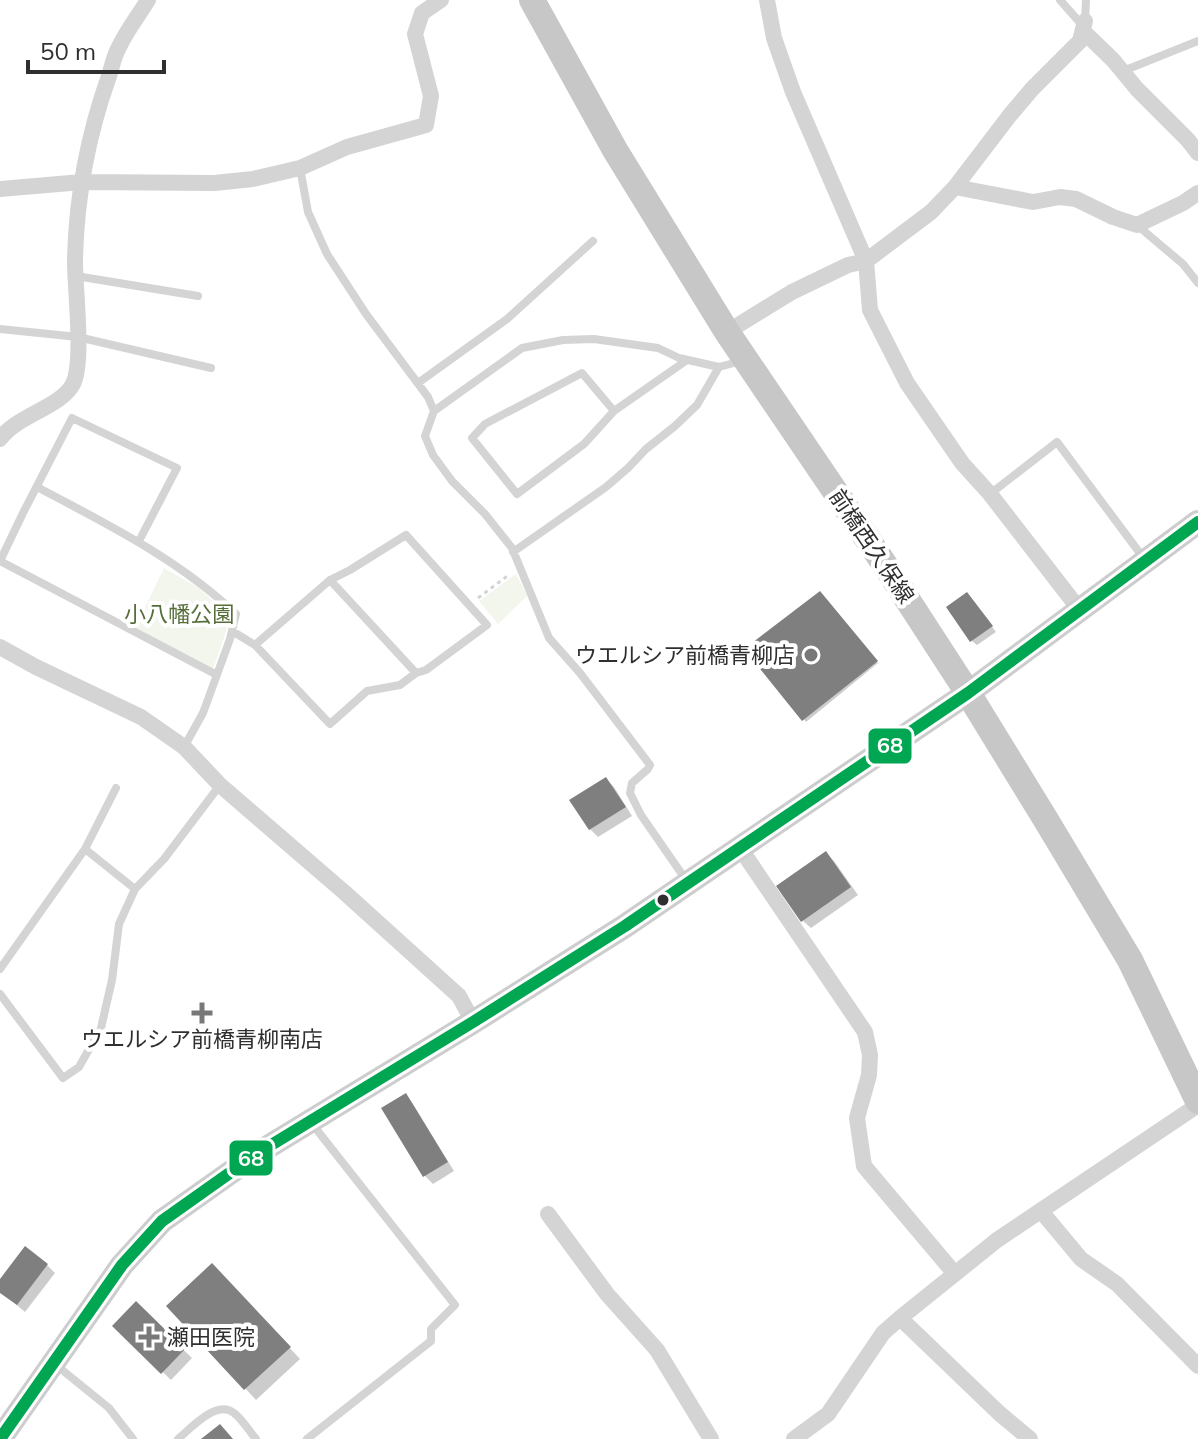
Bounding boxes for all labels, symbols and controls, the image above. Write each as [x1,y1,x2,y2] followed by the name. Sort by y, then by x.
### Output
[28,24,164,74] scale bar
[40,36,96,66] text: 50 m
[823,483,921,609] street label: 前橋西久保線
[124,600,234,628] park label: 小八幡公園
[575,641,795,669] place label: ウエルシア前橋青柳店
[802,646,820,664] marker: ウエルシア前橋青柳店
[867,727,913,765] line badge: 68
[877,731,903,759] text: 68
[655,892,671,908] unlabelled marker
[193,1004,211,1022] marker: ウエルシア前橋青柳南店
[81,1025,323,1053] place label: ウエルシア前橋青柳南店
[228,1139,274,1177] line badge: 68
[238,1144,264,1172] text: 68
[167,1323,255,1351] place label: 瀬田医院
[138,1326,160,1348] marker: 瀬田医院

